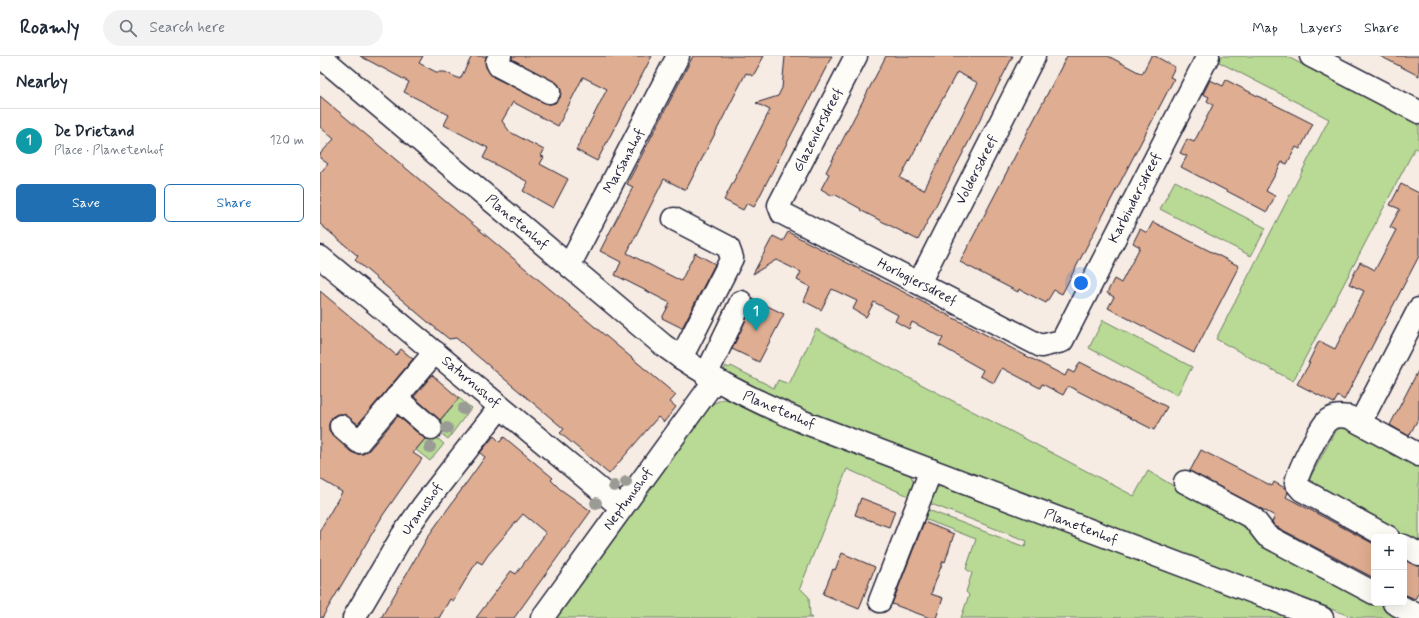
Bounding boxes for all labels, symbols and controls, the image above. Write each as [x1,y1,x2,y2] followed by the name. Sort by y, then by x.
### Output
[103,10,383,46] search box
[20,15,79,40] text: Roamly
[117,17,139,39] icon: search
[149,18,225,38] text: Search here
[1252,19,1278,37] text: Map
[1300,19,1342,37] text: Layers
[1364,19,1399,37] text: Share
[16,71,68,93] text: Nearby
[789,85,847,175] street label: Glazeniersdreef
[54,122,134,142] text: De Drietand
[599,125,649,197] street label: Marsanahof
[26,132,32,149] text: 1
[270,132,304,149] text: 120 m
[952,132,1002,208] street label: Voldersdreef
[54,142,164,159] text: Place · Planetenhof
[1105,150,1165,246] street label: Karbindersdreef
[16,184,156,222] button: Save
[164,184,304,222] button: Share
[482,190,552,254] street label: Planetenhof
[874,254,960,310] street label: Horlogiersdreef
[1071,273,1091,293] your location
[743,298,769,331] pin: 1
[438,352,504,412] street label: Saturnushof
[740,387,818,433] street label: Planetenhof
[599,464,657,534] street label: Neptunushof
[397,479,447,539] street label: Uranushof
[1042,505,1120,549] street label: Planetenhof
[1371,534,1407,606] map controls
[1371,534,1407,570] button: +
[1371,570,1407,606] button: −

